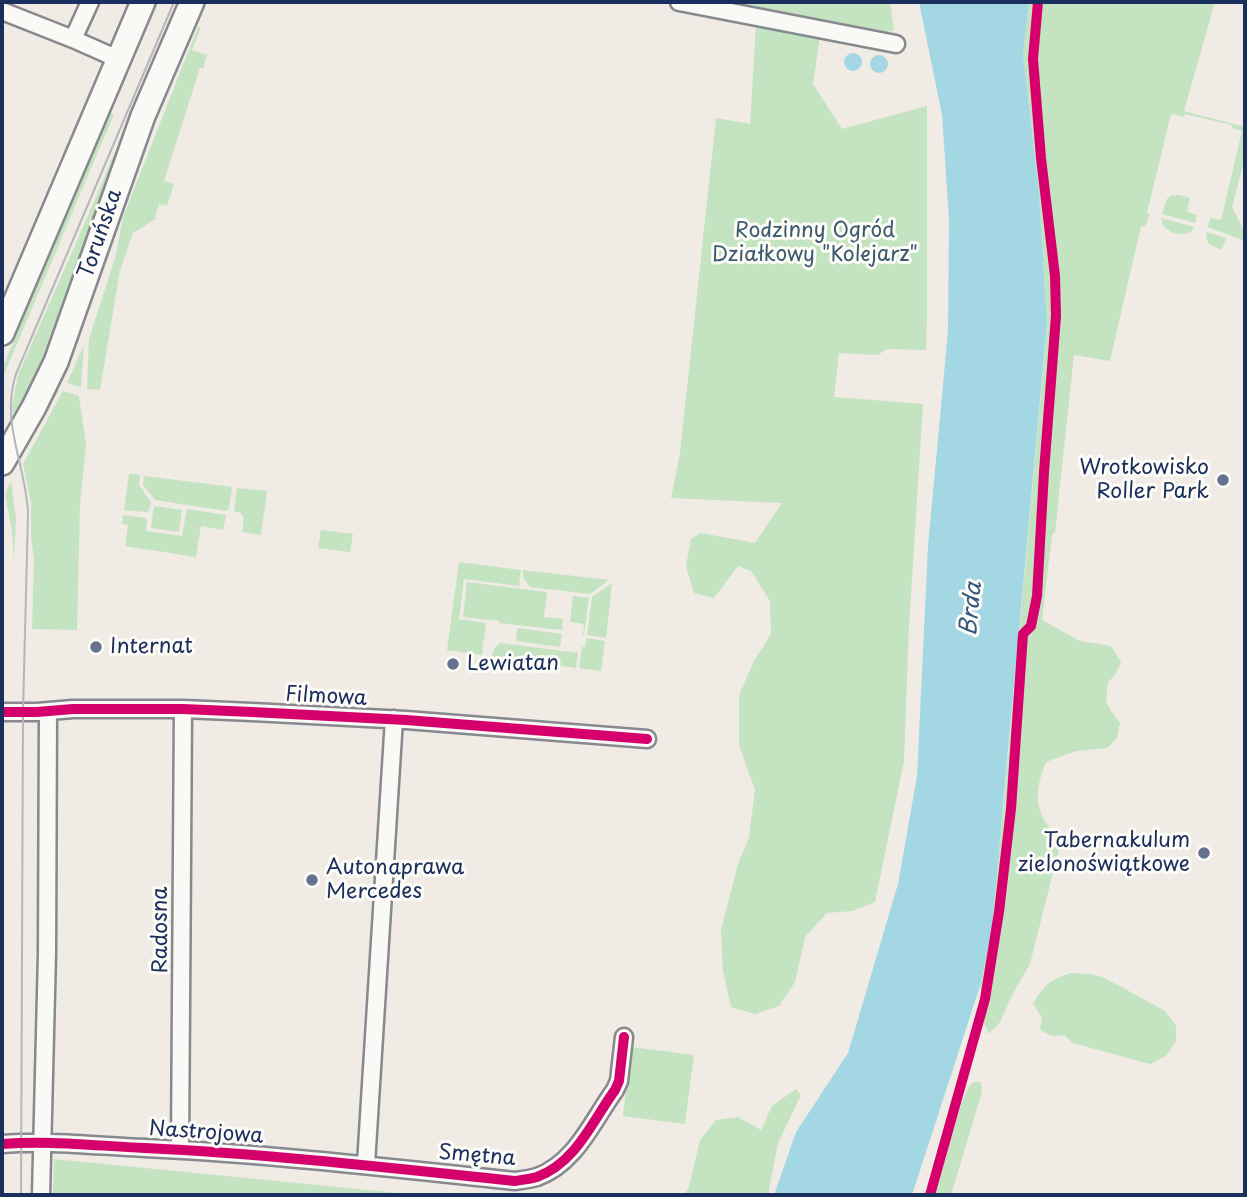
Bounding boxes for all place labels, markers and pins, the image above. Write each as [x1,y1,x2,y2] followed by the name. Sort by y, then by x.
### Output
[1080,455,1209,505] place label: Wrotkowisko Roller Park
[1215,472,1231,488] marker: Wrotkowisko Roller Park
[110,634,193,660] place label: Internat
[88,639,104,655] marker: Internat
[467,651,559,677] place label: Lewiatan
[445,656,461,672] marker: Lewiatan
[1018,828,1190,878] place label: Tabernakulum zielonoświątkowe
[1196,845,1212,861] marker: Tabernakulum zielonoświątkowe
[326,855,464,905] place label: Autonaprawa Mercedes
[304,872,320,888] marker: Autonaprawa Mercedes

